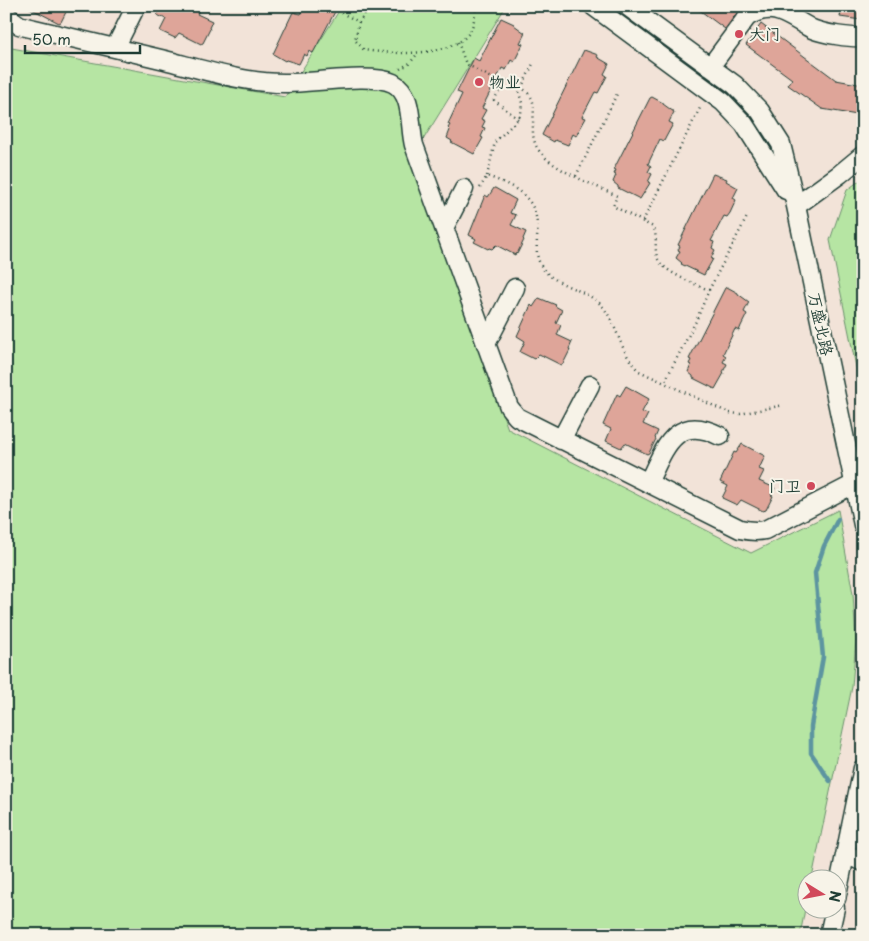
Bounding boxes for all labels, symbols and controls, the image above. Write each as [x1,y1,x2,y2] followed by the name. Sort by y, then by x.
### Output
[749,21,781,45] place label: 大门
[25,22,140,54] scale bar
[32,27,71,50] text: 50 m
[733,28,745,40] marker: 大门
[489,69,521,93] place label: 物业
[473,76,485,88] marker: 物业
[804,290,840,358] street label: 万盛北路
[769,473,801,497] place label: 门卫
[805,480,817,492] marker: 门卫
[796,868,846,918] north arrow
[824,889,847,904] text: N

